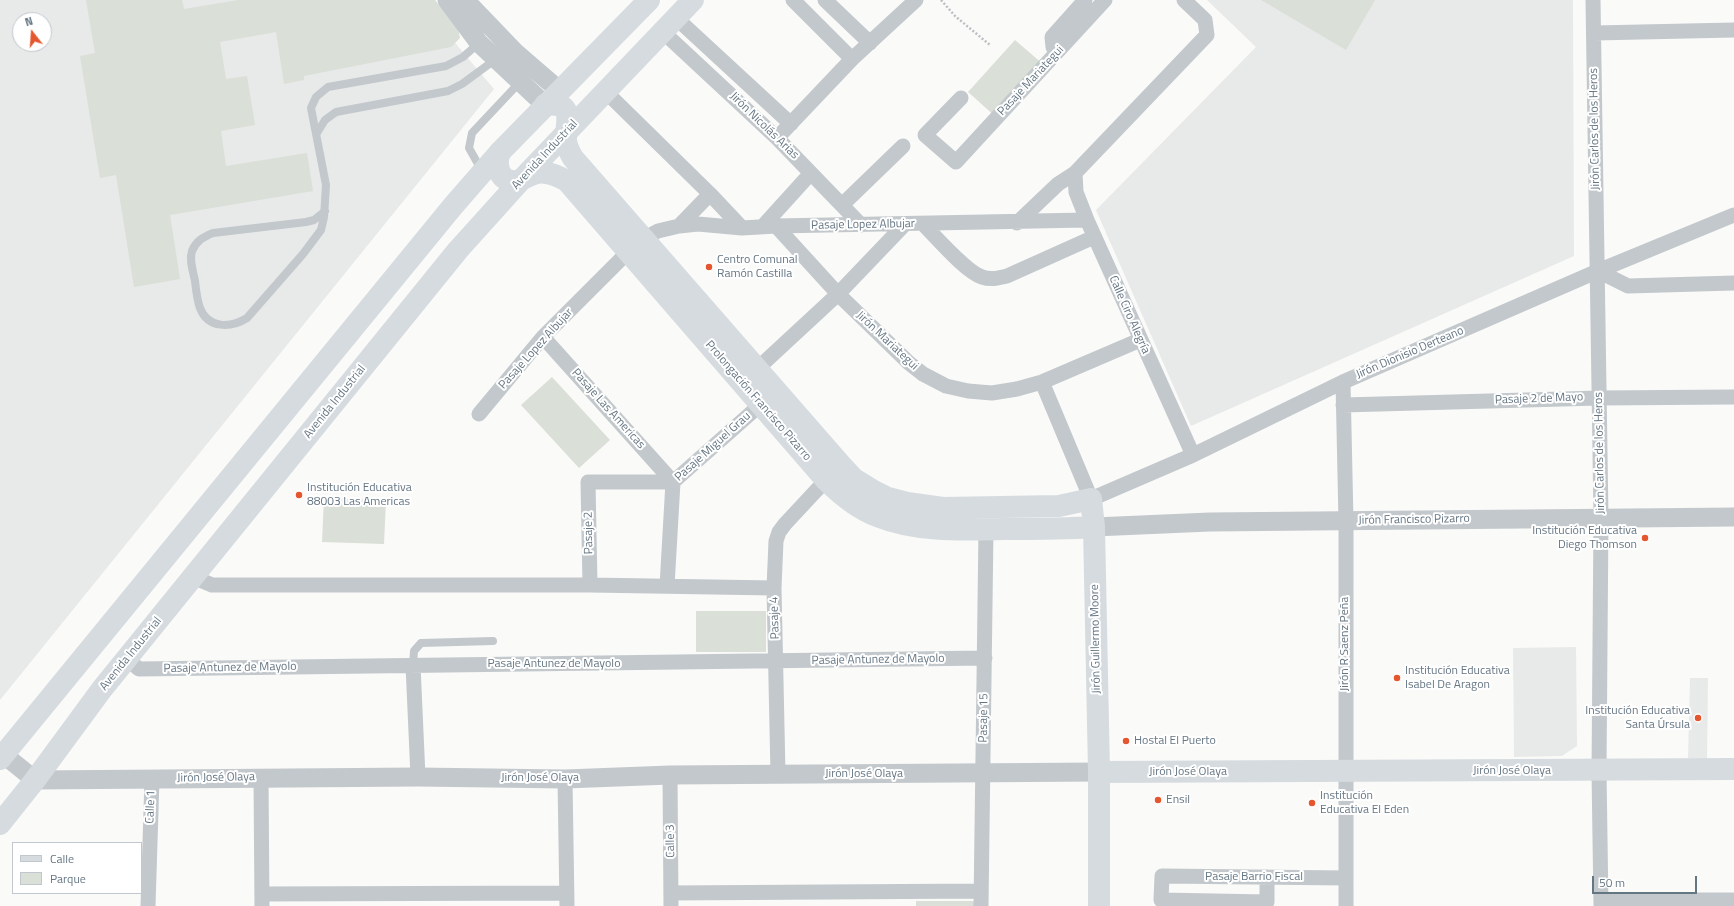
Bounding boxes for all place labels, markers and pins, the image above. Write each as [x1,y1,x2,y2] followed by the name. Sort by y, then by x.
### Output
[717,253,797,281] place label: Centro Comunal Ramón Castilla
[704,262,714,272] marker: Centro Comunal Ramón Castilla
[307,481,412,509] place label: Institución Educativa 88003 Las Americas
[294,490,304,500] marker: Institución Educativa 88003 Las Americas
[1532,524,1637,552] place label: Institución Educativa Diego Thomson
[1640,533,1650,543] marker: Institución Educativa Diego Thomson
[1405,664,1510,692] place label: Institución Educativa Isabel De Aragon
[1392,673,1402,683] marker: Institución Educativa Isabel De Aragon
[1585,704,1690,732] place label: Institución Educativa Santa Úrsula
[1693,713,1703,723] marker: Institución Educativa Santa Úrsula
[1134,734,1216,748] place label: Hostal El Puerto
[1121,736,1131,746] marker: Hostal El Puerto
[1320,789,1409,817] place label: Institución Educativa El Eden
[1166,793,1190,807] place label: Ensil
[1153,795,1163,805] marker: Ensil
[1307,798,1317,808] marker: Institución Educativa El Eden

